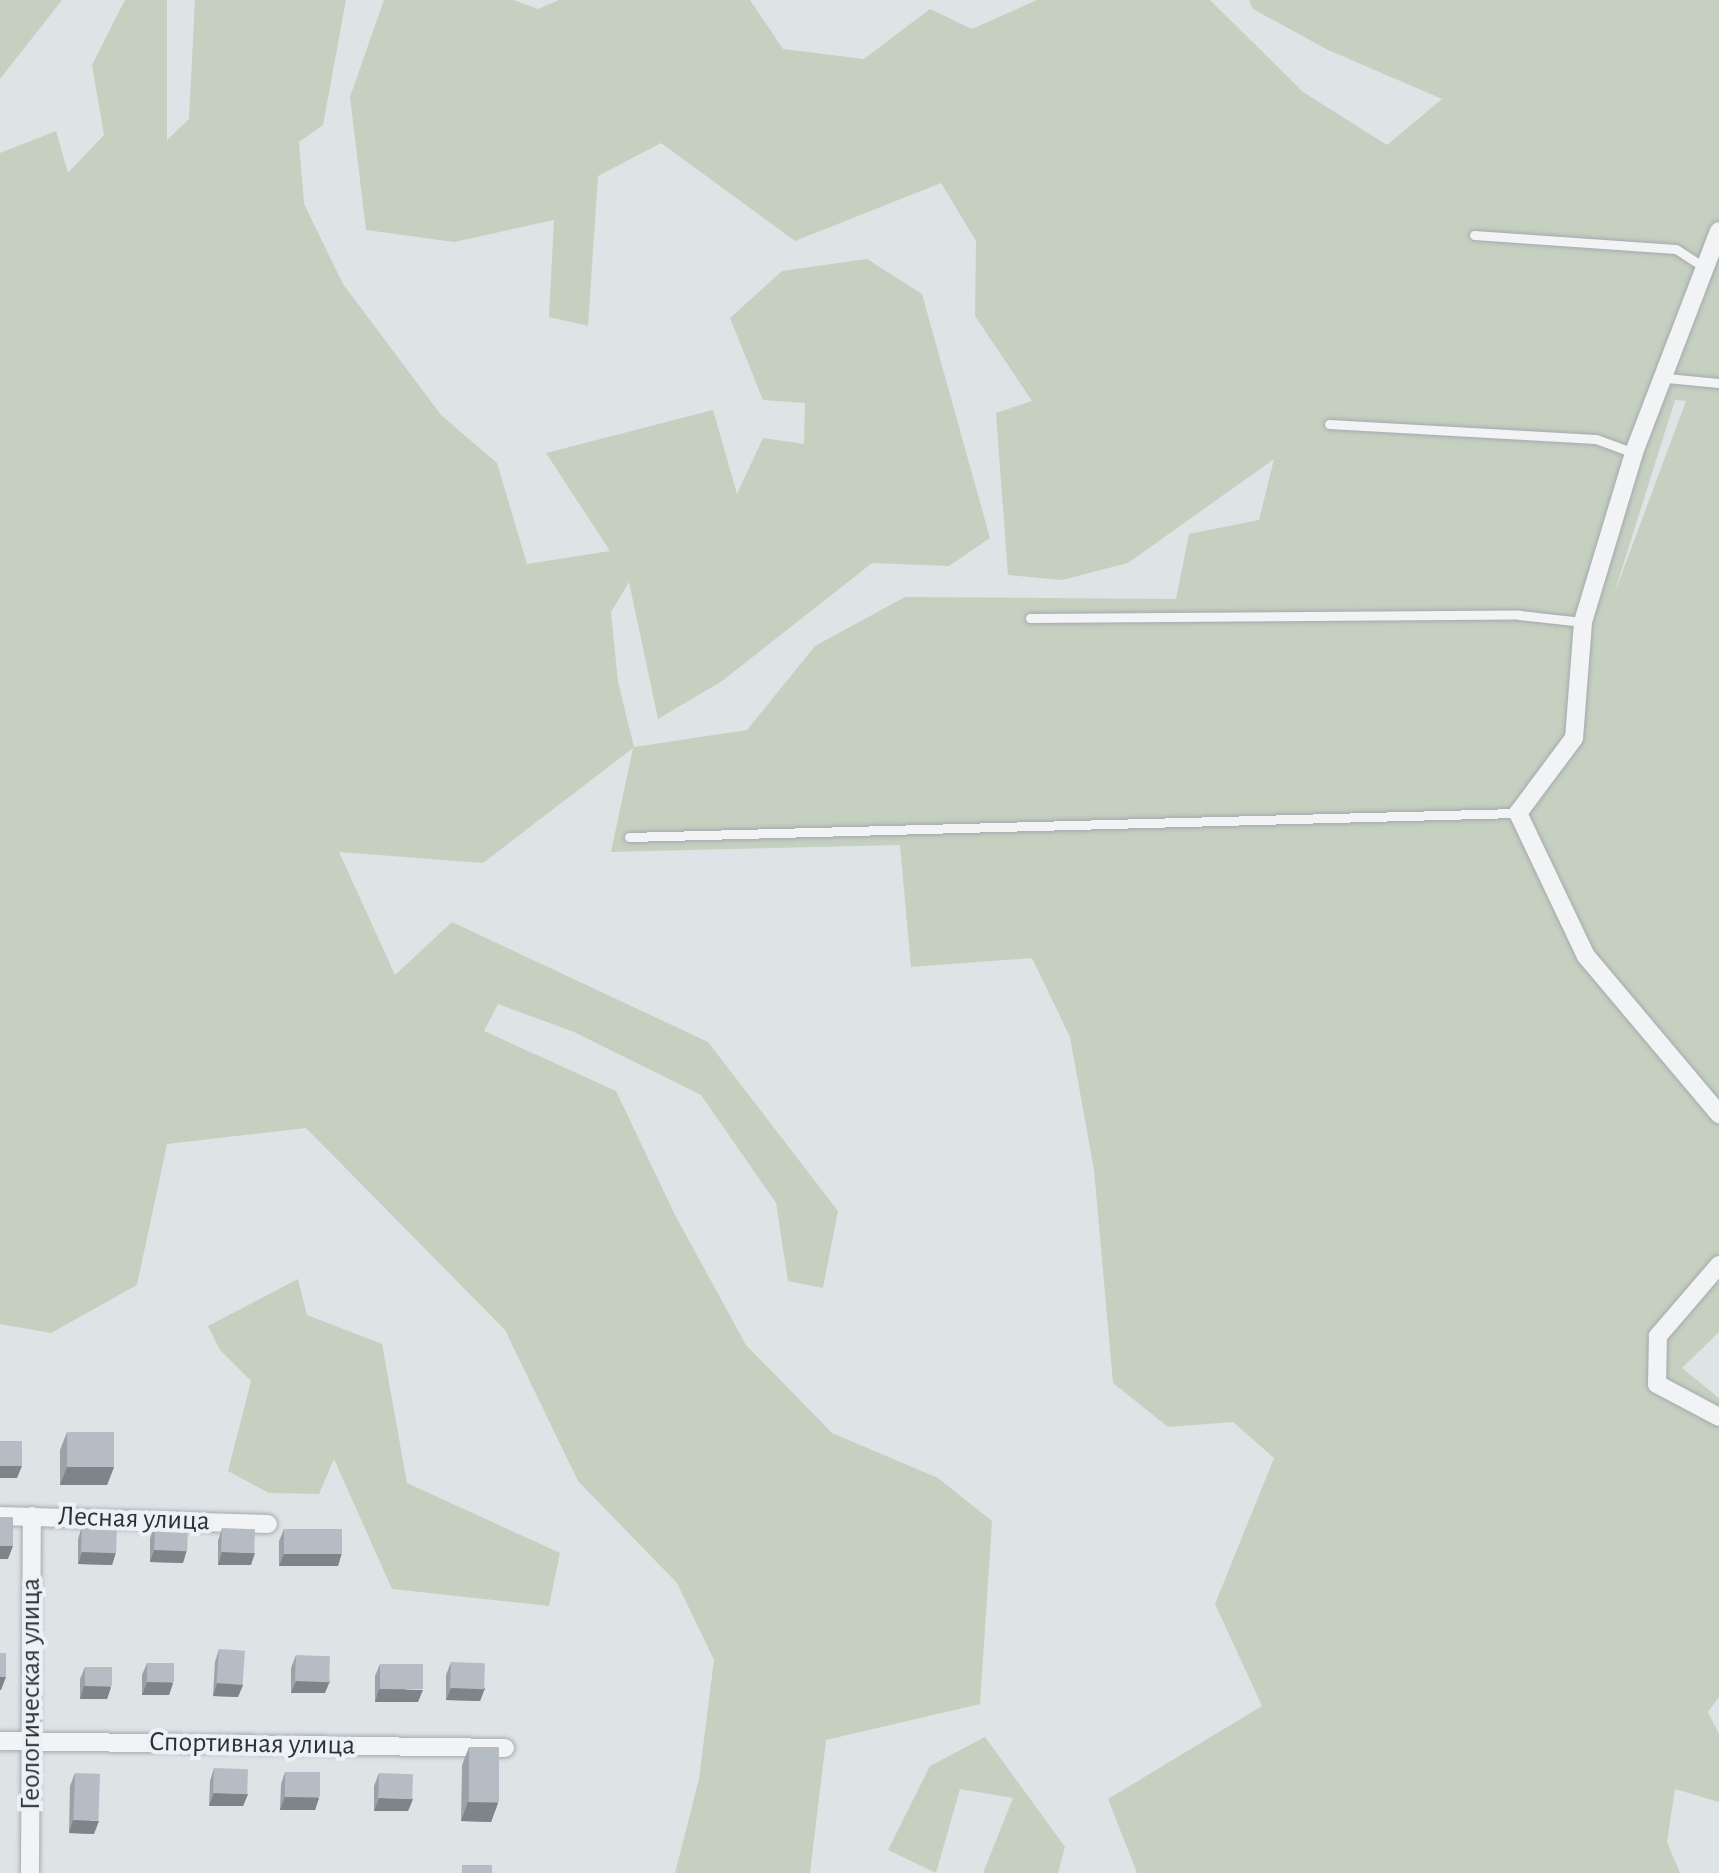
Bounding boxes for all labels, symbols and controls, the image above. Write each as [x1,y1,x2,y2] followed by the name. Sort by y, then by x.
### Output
[58,1500,210,1538] street label: Лесная улица
[14,1578,48,1810] street label: Геологическая улица
[148,1725,356,1763] street label: Спортивная улица

